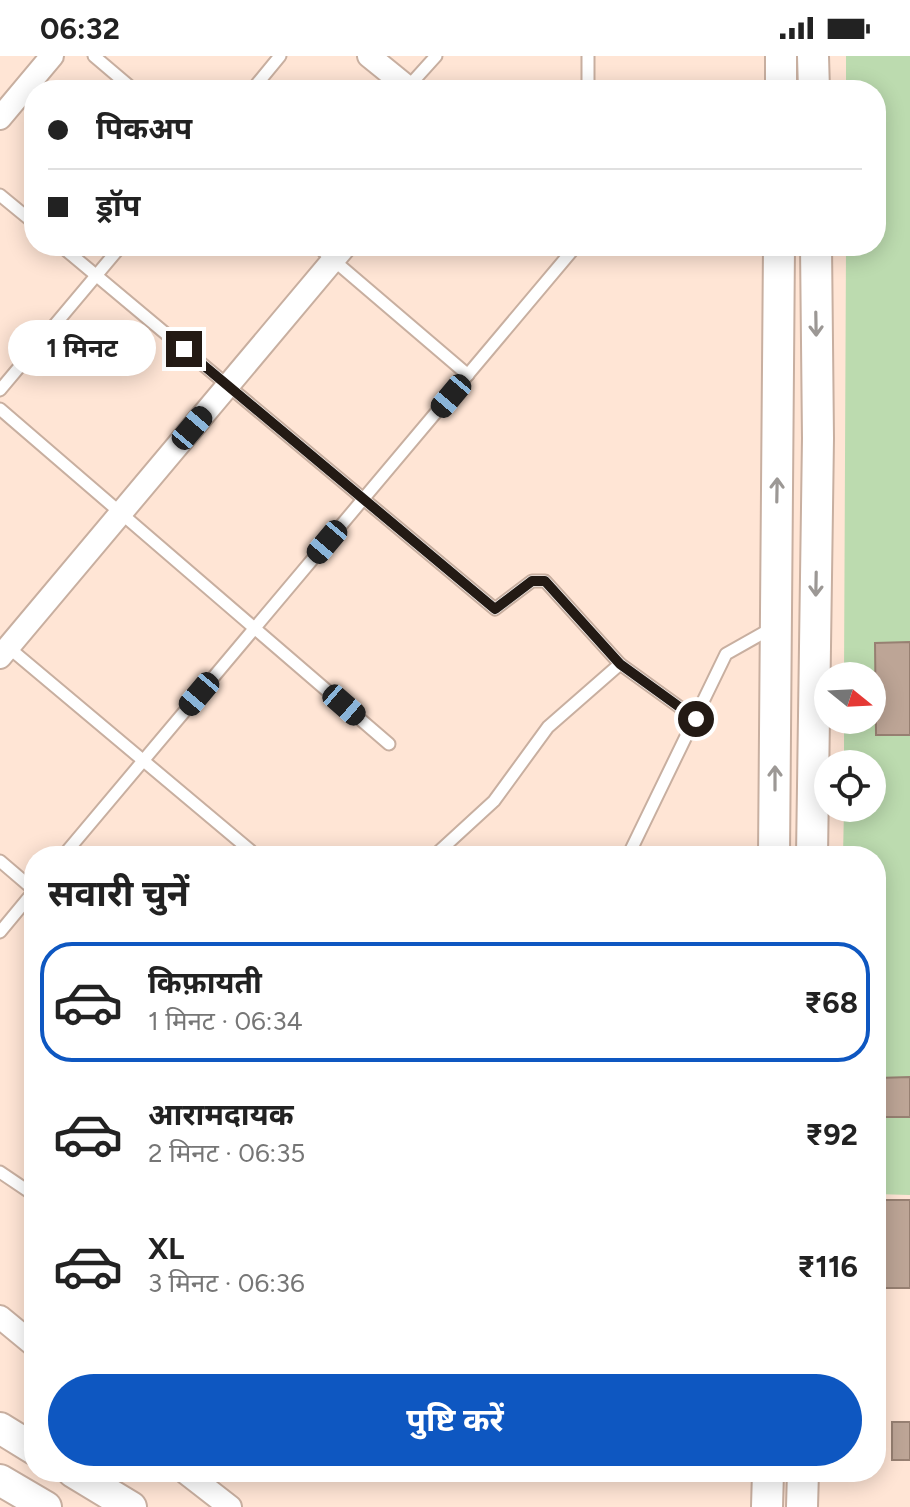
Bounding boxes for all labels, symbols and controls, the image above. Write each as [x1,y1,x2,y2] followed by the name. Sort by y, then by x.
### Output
[40,10,120,47] text: 06:32
[96,110,192,147] text: पिकअप
[96,187,140,224] text: ड्रॉप
[809,310,824,337] one-way arrow
[8,321,156,377] callout: 1 मिनट
[166,331,202,367] route end
[46,332,118,364] text: 1 मिनट
[426,370,476,422] car
[167,402,217,454] car
[770,477,785,504] one-way arrow
[302,516,352,568] car
[808,570,824,597] one-way arrow
[814,662,886,734] north arrow
[814,662,886,822] map controls
[174,668,224,720] car
[318,680,370,730] car
[678,701,714,737] route start
[814,750,886,822] button: locate
[767,765,783,792] one-way arrow
[48,872,189,915] text: सवारी चुनें
[148,964,262,1001] text: किफ़ायती
[52,966,124,1038] icon: car
[804,984,858,1021] text: ₹68
[148,1005,303,1037] text: 1 मिनट · 06:34
[148,1096,294,1133] text: आरामदायक
[52,1098,124,1170] icon: car
[805,1116,858,1153] text: ₹92
[148,1137,305,1169] text: 2 मिनट · 06:35
[52,1230,124,1302] icon: car
[148,1230,184,1267] text: XL
[797,1248,858,1285] text: ₹116
[148,1267,305,1299] text: 3 मिनट · 06:36
[48,1374,862,1466] button: पुष्टि करें

